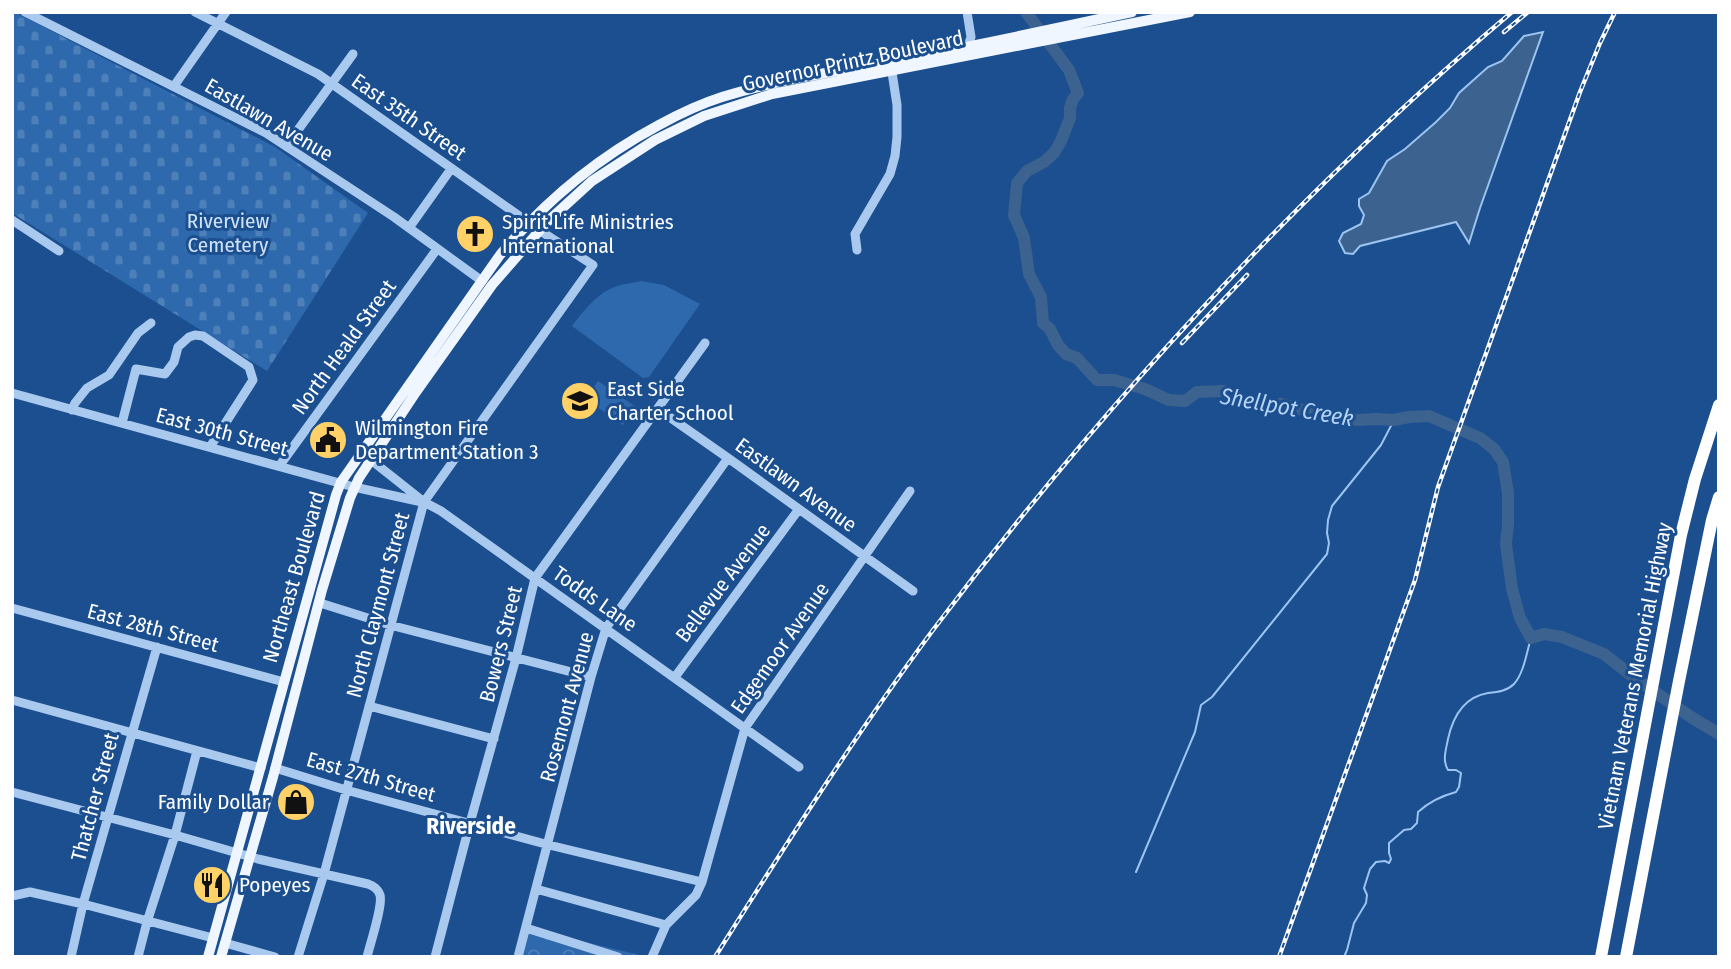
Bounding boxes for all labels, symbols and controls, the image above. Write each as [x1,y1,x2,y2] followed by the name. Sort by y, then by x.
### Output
[740,25,966,97] street label: Governor Printz Boulevard
[347,68,471,166] street label: East 35th Street
[200,73,338,167] street label: Eastlawn Avenue
[187,208,269,258] park label: Riverview Cemetery
[502,209,674,259] place label: Spirit Life Ministries International
[454,213,496,255] church icon: Spirit Life Ministries International
[286,274,402,419] street label: North Heald Street
[607,376,734,426] place label: East Side Charter School
[559,380,601,422] school or university icon: East Side Charter School
[1217,381,1356,432] water label: Shellpot Creek
[153,402,291,462] street label: East 30th Street
[355,415,539,465] place label: Wilmington Fire Department Station 3
[307,419,349,461] public building icon: Wilmington Fire Department Station 3
[730,432,862,538] street label: Eastlawn Avenue
[257,488,331,666] street label: Northeast Boulevard
[341,509,415,701] street label: North Claymont Street
[670,519,776,647] street label: Bellevue Avenue
[1592,520,1678,832] street label: Vietnam Veterans Memorial Highway
[548,561,642,637] street label: Todds Lane
[725,577,835,719] street label: Edgemoor Avenue
[474,583,528,705] street label: Bowers Street
[85,598,222,658] street label: East 28th Street
[534,629,600,785] street label: Rosemont Avenue
[65,730,125,864] street label: Thatcher Street
[304,746,438,808] street label: East 27th Street
[275,781,317,823] shop icon: Family Dollar
[158,789,270,815] place label: Family Dollar
[426,812,516,840] district label: Riverside
[191,864,233,906] restaurant icon: Popeyes
[239,872,311,898] place label: Popeyes

